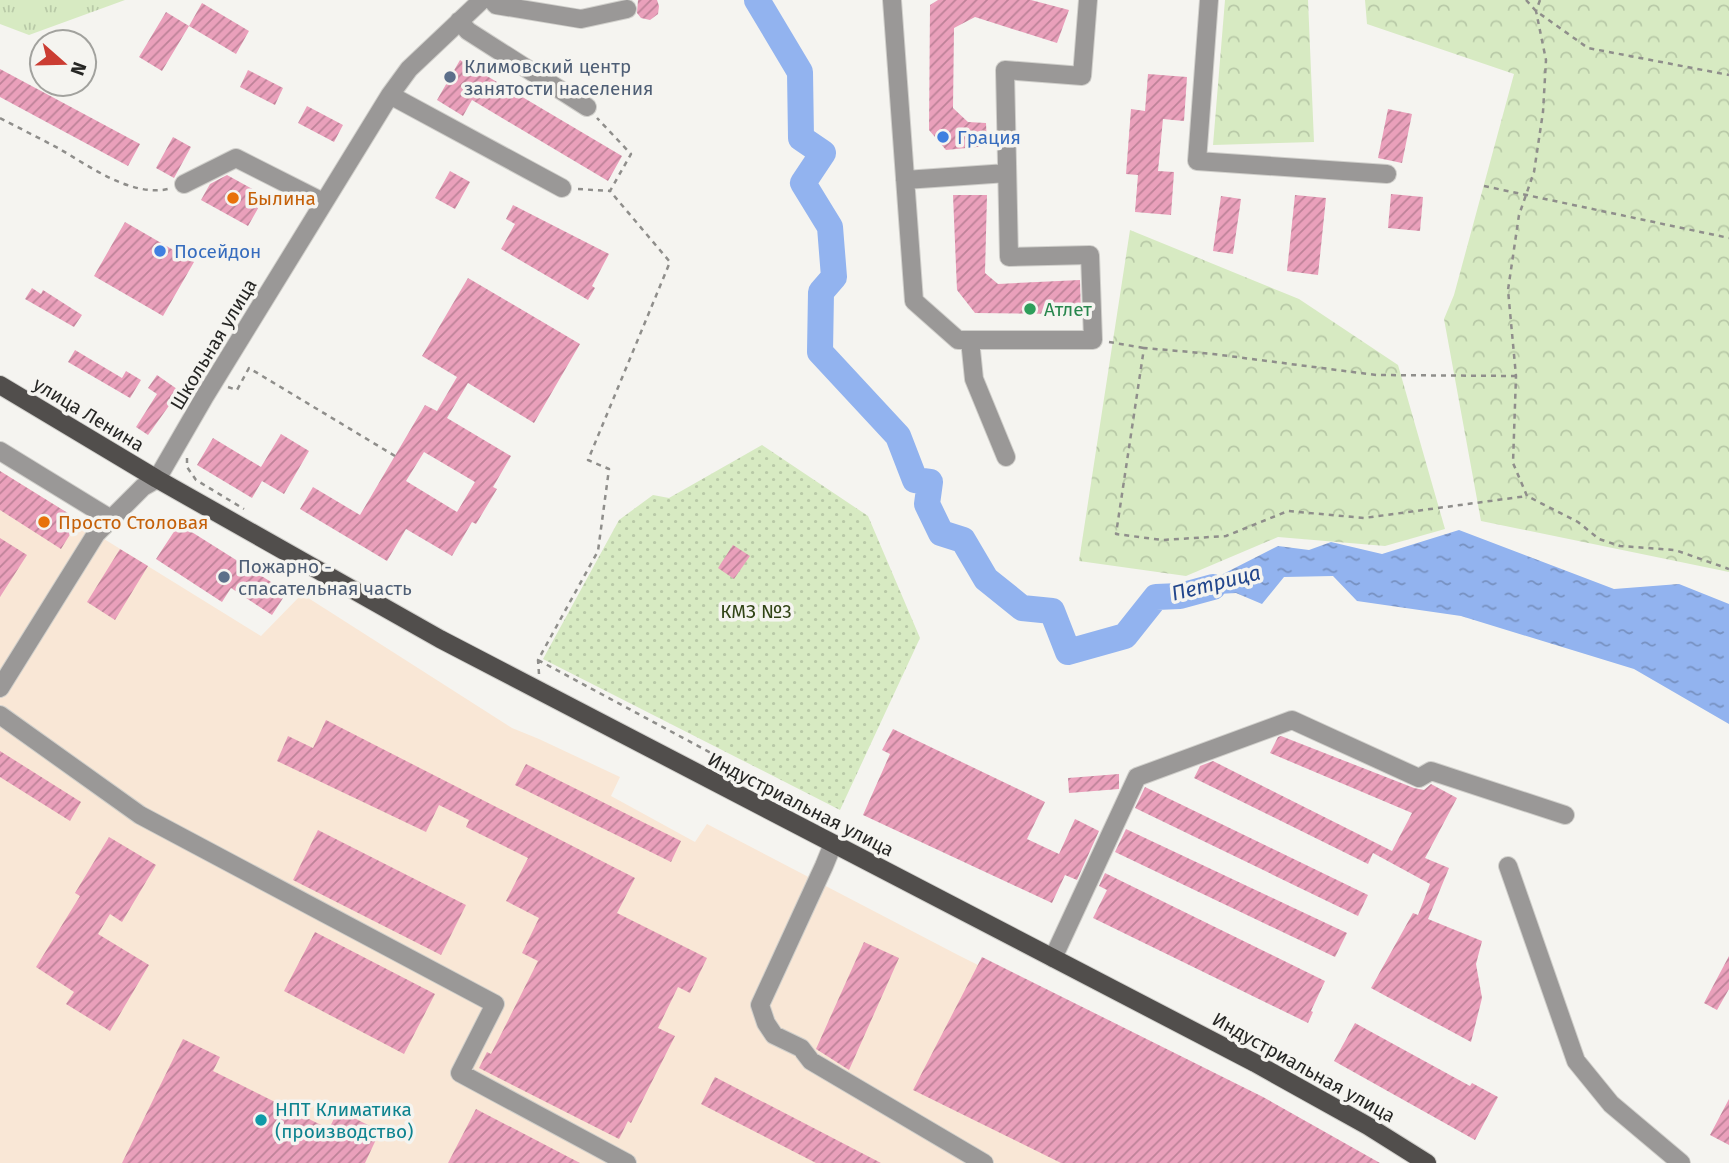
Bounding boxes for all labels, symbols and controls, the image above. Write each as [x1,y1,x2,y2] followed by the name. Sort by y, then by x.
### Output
[28,28,98,98] north arrow
[464,55,654,100] place label: Климовский центр занятости населения
[66,59,91,79] text: N
[442,69,458,85] marker: Климовский центр занятости населения
[957,126,1021,149] place label: Грация
[935,129,951,145] marker: Грация
[247,187,316,210] place label: Былина
[225,190,241,206] marker: Былина
[174,240,261,263] place label: Посейдон
[152,243,168,259] marker: Посейдон
[165,274,262,414] street label: Школьная улица
[1044,298,1092,321] place label: Атлет
[1022,301,1038,317] marker: Атлет
[29,372,148,457] street label: улица Ленина
[58,511,209,534] place label: Просто Столовая
[36,514,52,530] marker: Просто Столовая
[238,555,412,600] place label: Пожарно - спасательная часть
[1169,559,1263,607] water label: Петрица
[216,569,232,585] marker: Пожарно - спасательная часть
[720,600,792,623] park label: КМЗ №3
[704,748,898,861] street label: Индустриальная улица
[1208,1008,1399,1127] street label: Индустриальная улица
[275,1098,413,1143] place label: НПТ Климатика (производство)
[253,1112,269,1128] marker: НПТ Климатика (производство)

